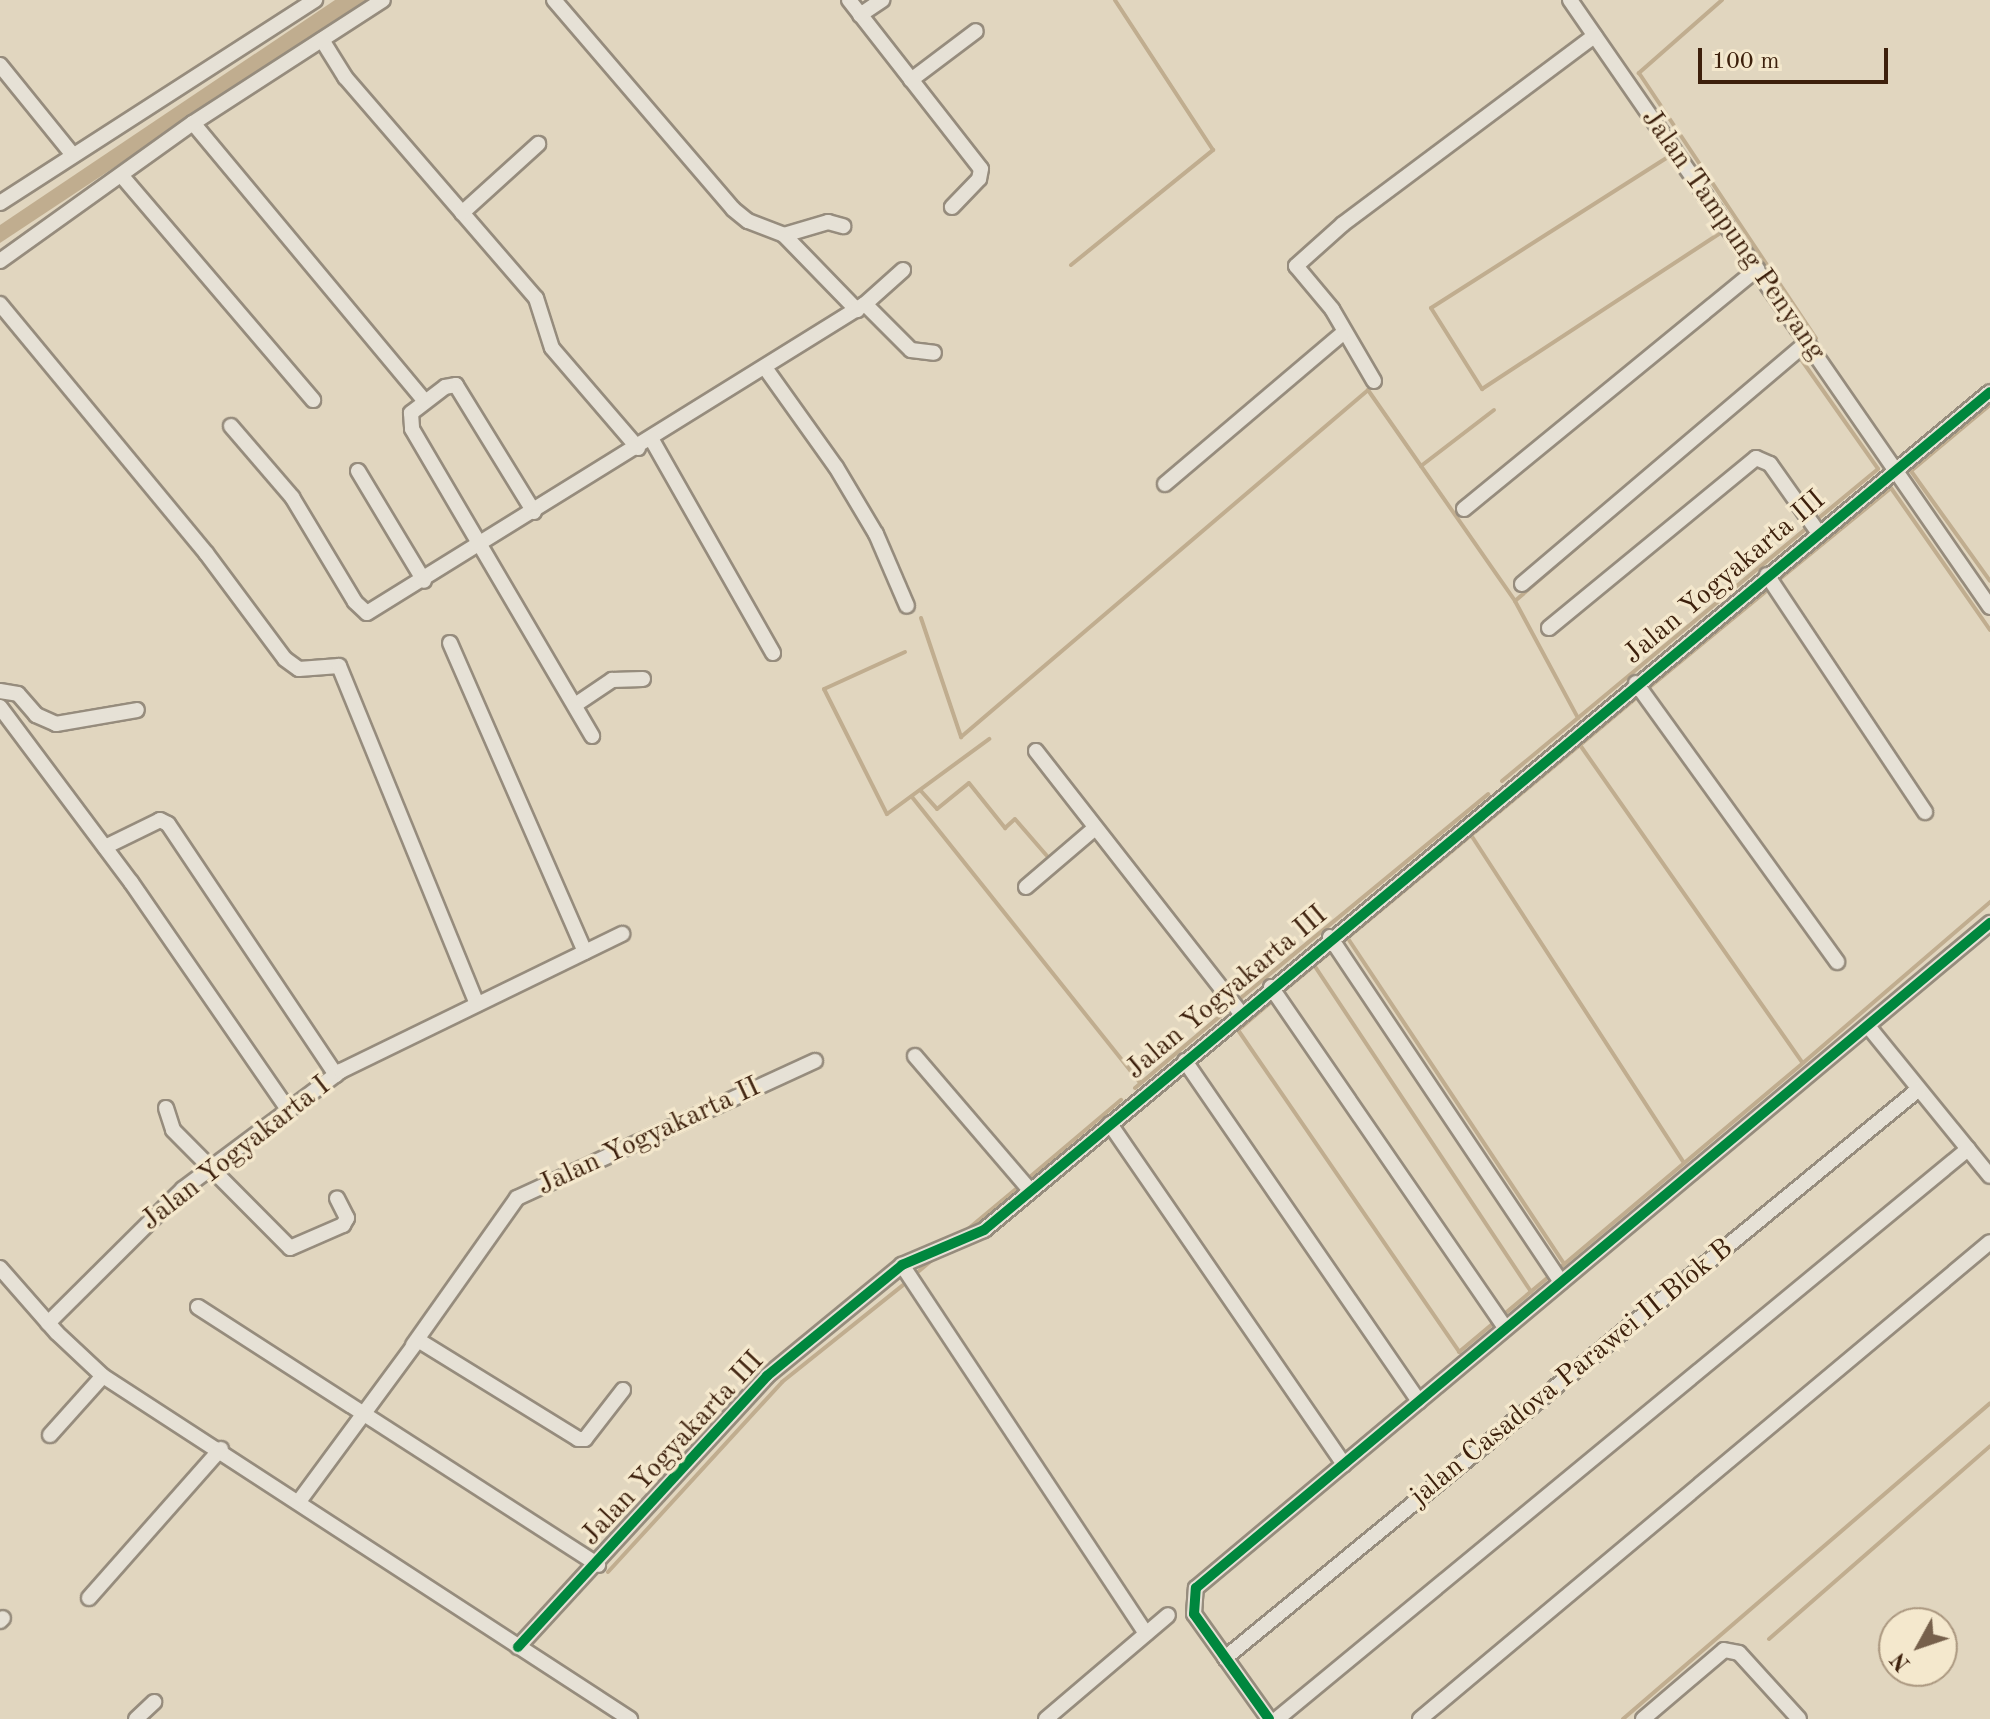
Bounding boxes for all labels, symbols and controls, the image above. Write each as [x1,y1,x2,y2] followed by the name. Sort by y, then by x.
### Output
[1702,32,1892,82] scale bar
[1712,50,1780,74] text: 100 m
[1633,103,1833,367] street label: Jalan Tampung Penyang
[1617,484,1833,672] street label: Jalan Yogyakarta III
[1119,899,1335,1087] street label: Jalan Yogyakarta III
[135,1070,337,1238] street label: Jalan Yogyakarta I
[532,1071,766,1203] street label: Jalan Yogyakarta II
[1404,1232,1740,1514] street label: jalan Casadova Parawei II Blok B
[574,1345,772,1553] street label: Jalan Yogyakarta III
[1878,1607,1958,1687] north arrow
[1887,1648,1915,1675] text: N

